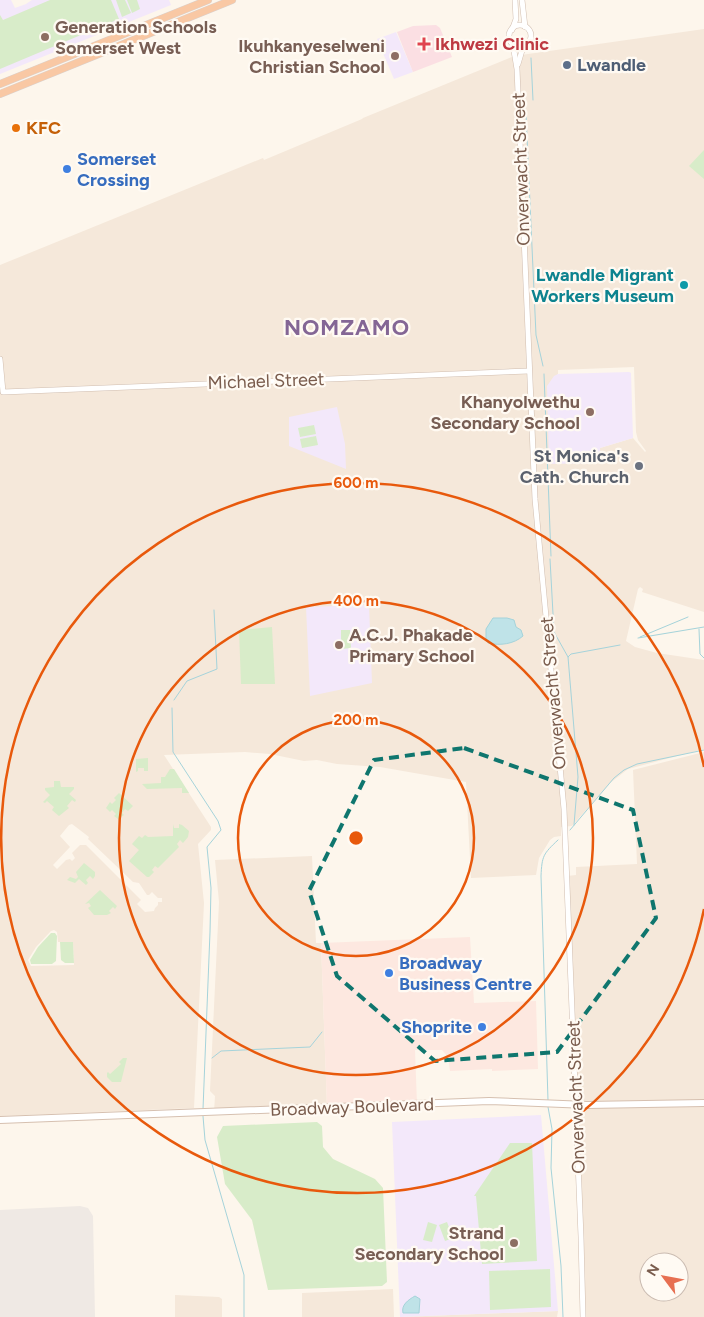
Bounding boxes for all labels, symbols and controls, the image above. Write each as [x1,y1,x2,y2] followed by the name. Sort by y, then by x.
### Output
[55,16,217,59] place label: Generation Schools Somerset West
[39,31,51,43] marker: Generation Schools Somerset West
[435,33,549,55] place label: Ikhwezi Clinic
[238,35,385,78] place label: Ikuhkanyeselweni Christian School
[417,37,431,51] marker: Ikhwezi Clinic
[389,50,401,62] marker: Ikuhkanyeselweni Christian School
[577,54,646,76] place label: Lwandle
[561,59,573,71] marker: Lwandle
[507,92,535,246] street label: Onverwacht Street
[26,117,61,139] place label: KFC
[10,122,22,134] marker: KFC
[77,148,156,191] place label: Somerset Crossing
[61,163,73,175] marker: Somerset Crossing
[531,264,674,307] place label: Lwandle Migrant Workers Museum
[678,279,690,291] marker: Lwandle Migrant Workers Museum
[284,314,410,341] district label: NOMZAMO
[207,368,325,394] street label: Michael Street
[430,391,580,434] place label: Khanyolwethu Secondary School
[584,406,596,418] marker: Khanyolwethu Secondary School
[520,445,630,488] place label: St Monica's Cath. Church
[633,460,645,472] marker: St Monica's Cath. Church
[334,474,378,492] text: 600 m
[333,592,379,610] text: 400 m
[535,615,571,770] street label: Onverwacht Street
[349,624,474,667] place label: A.C.J. Phakade Primary School
[333,639,345,651] marker: A.C.J. Phakade Primary School
[334,711,378,729] text: 200 m
[347,829,365,847] centre of rings
[399,952,532,995] place label: Broadway Business Centre
[383,967,395,979] marker: Broadway Business Centre
[401,1016,472,1038] place label: Shoprite
[562,1020,590,1174] street label: Onverwacht Street
[476,1021,488,1033] marker: Shoprite
[270,1093,434,1121] street label: Broadway Boulevard
[354,1222,504,1265] place label: Strand Secondary School
[508,1237,520,1249] marker: Strand Secondary School
[639,1252,689,1302] north arrow
[643,1261,663,1279] text: N

